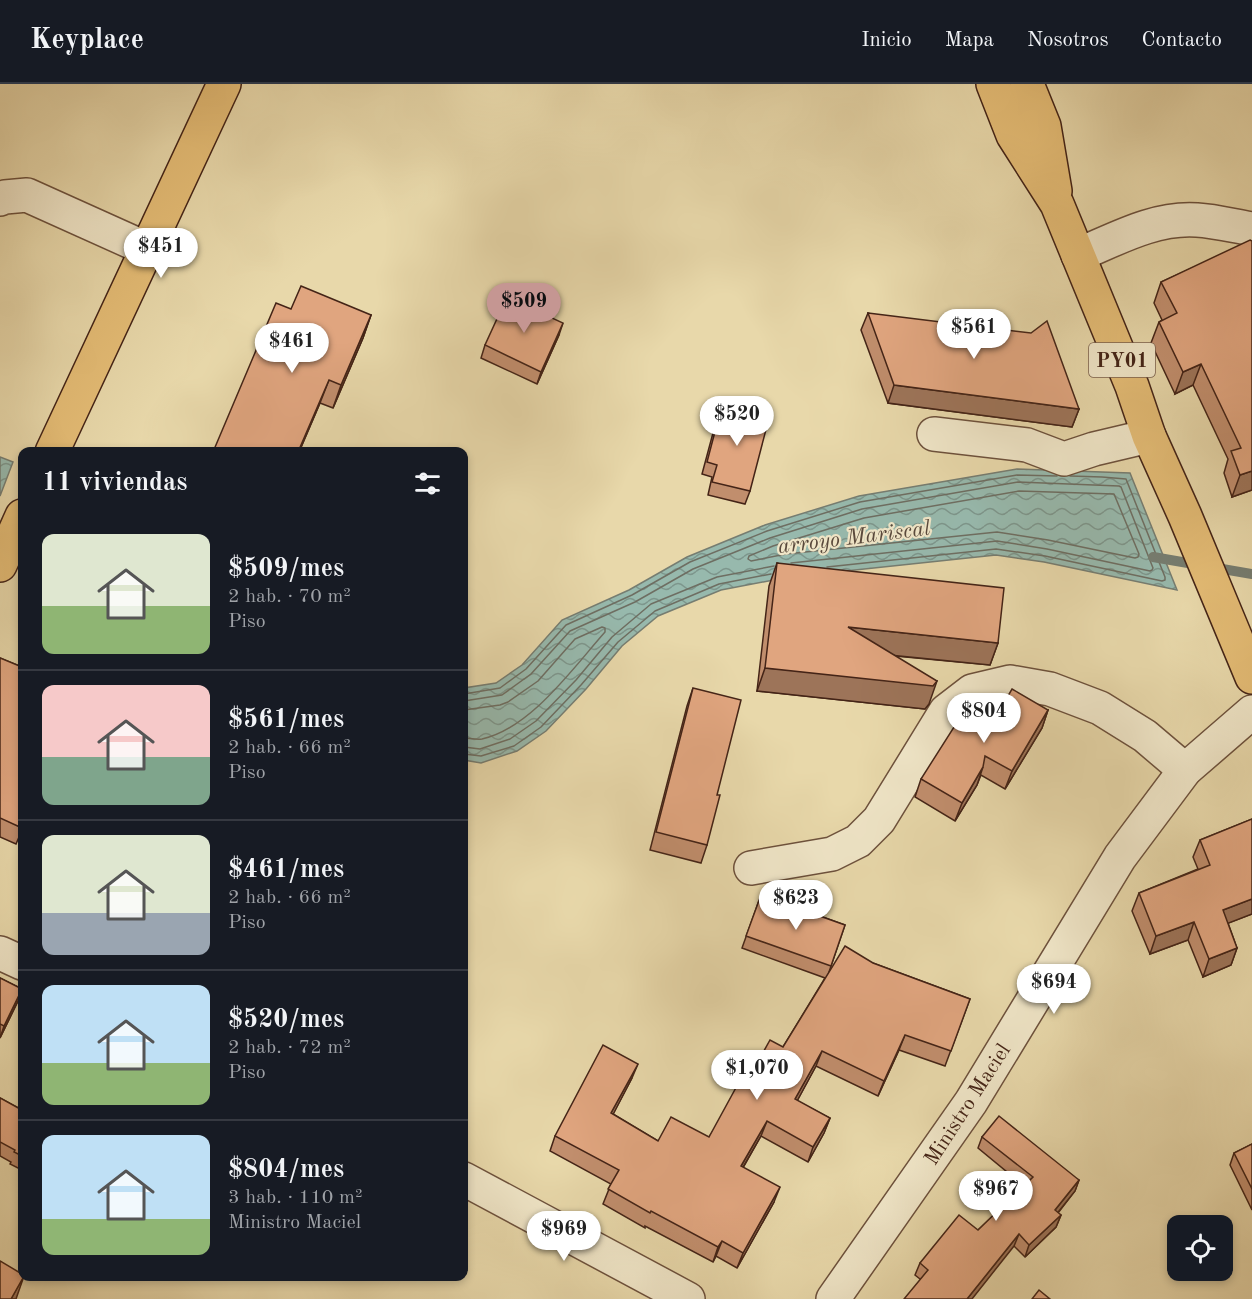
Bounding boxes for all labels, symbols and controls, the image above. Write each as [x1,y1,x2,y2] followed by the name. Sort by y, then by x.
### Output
[30,27,144,55] text: Keyplace
[861,30,912,51] text: Inicio
[945,30,994,51] text: Mapa
[1027,30,1109,51] text: Nosotros
[1142,30,1222,51] text: Contacto
[125,228,197,279] pin: $451
[138,237,184,257] text: $451
[488,283,560,334] pin: $509
[501,292,547,312] text: $509
[938,309,1010,360] pin: $561
[951,318,997,338] text: $561
[256,323,328,374] pin: $461
[269,332,315,352] text: $461
[1089,343,1155,377] road number: PY01
[701,396,773,447] pin: $520
[714,405,760,425] text: $520
[411,467,444,500] icon: filters
[42,470,188,496] text: 11 viviendas
[777,518,932,558] water label: arroyo Mariscal
[228,556,344,582] text: $509/mes
[90,558,162,630] icon: home
[228,587,351,607] text: 2 hab. · 70 m²
[228,612,266,632] text: Piso
[948,693,1020,744] pin: $804
[961,702,1007,722] text: $804
[228,707,344,733] text: $561/mes
[90,709,162,781] icon: home
[228,738,351,758] text: 2 hab. · 66 m²
[228,763,266,783] text: Piso
[228,857,344,883] text: $461/mes
[90,859,162,931] icon: home
[760,880,832,931] pin: $623
[228,888,351,908] text: 2 hab. · 66 m²
[773,889,819,909] text: $623
[228,913,266,933] text: Piso
[1018,964,1090,1015] pin: $694
[1031,973,1077,993] text: $694
[228,1007,344,1033] text: $520/mes
[90,1009,162,1081] icon: home
[228,1038,351,1058] text: 2 hab. · 72 m²
[921,1040,1015,1169] street label: Ministro Maciel
[708,1050,806,1101] pin: $1,070
[725,1059,789,1079] text: $1,070
[228,1063,266,1083] text: Piso
[228,1157,344,1183] text: $804/mes
[90,1159,162,1231] icon: home
[960,1171,1032,1222] pin: $967
[973,1180,1019,1200] text: $967
[228,1188,362,1208] text: 3 hab. · 110 m²
[528,1211,600,1262] pin: $969
[228,1213,361,1233] text: Ministro Maciel
[1167,1215,1233,1281] map controls
[1167,1215,1233,1281] button: locate
[541,1220,587,1240] text: $969

